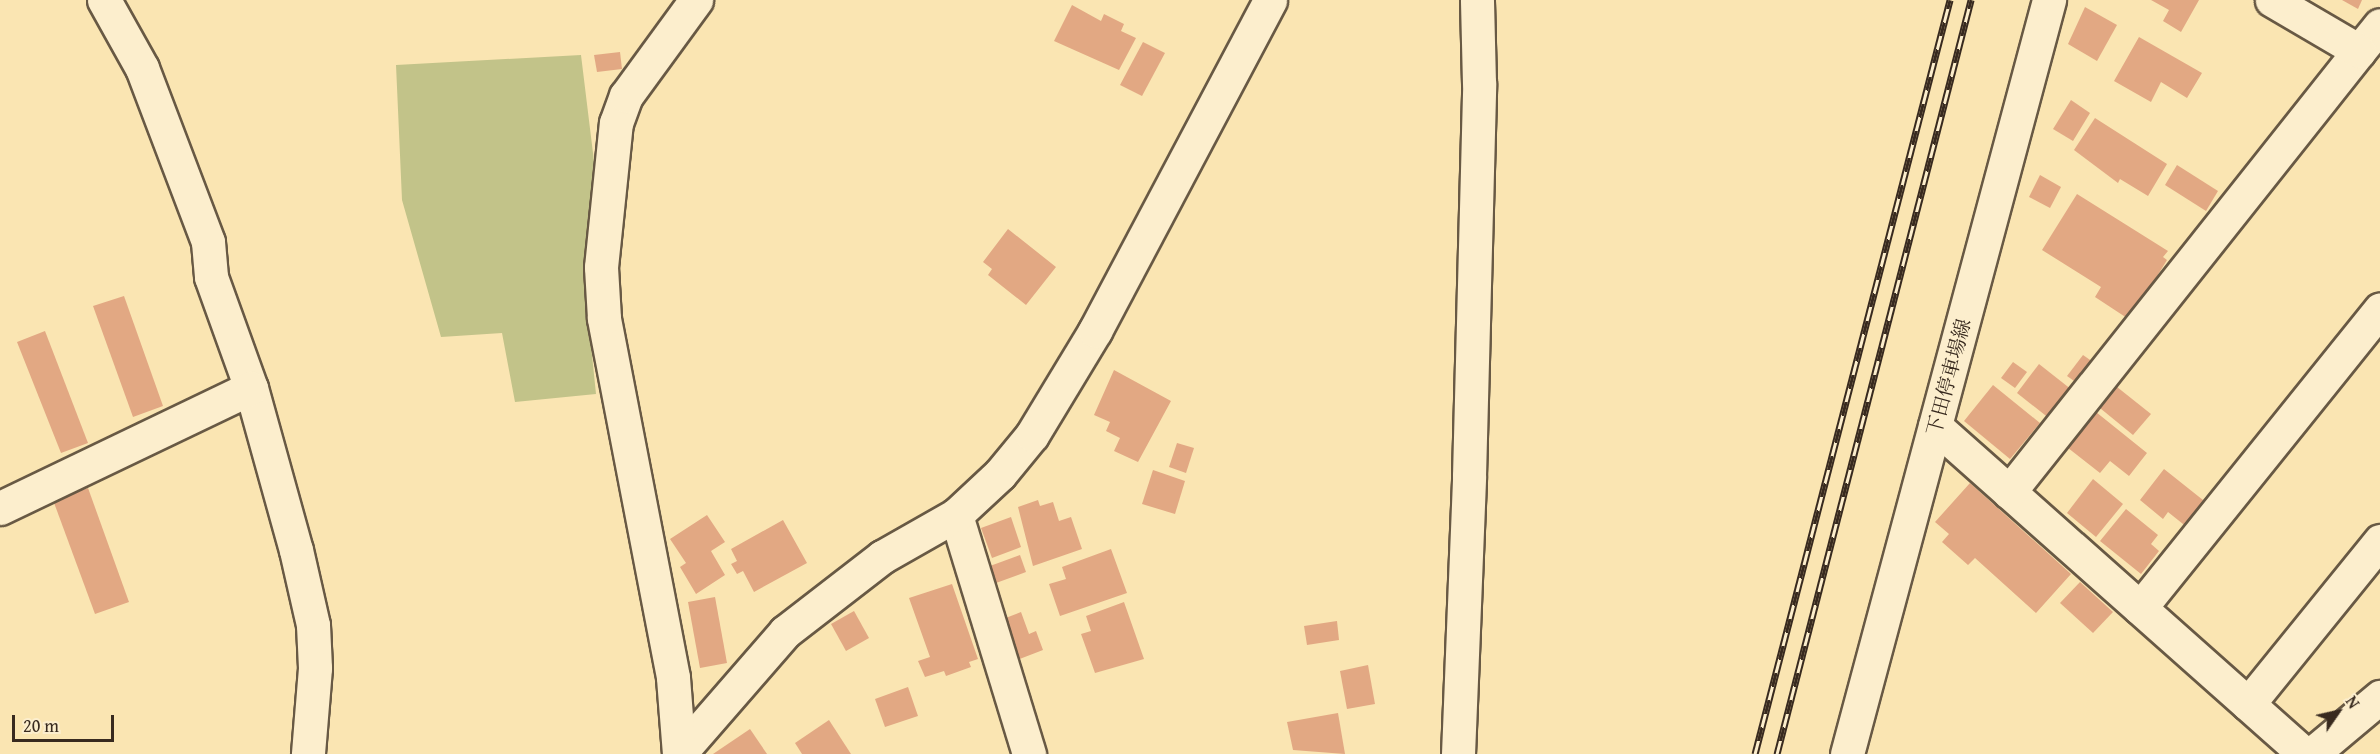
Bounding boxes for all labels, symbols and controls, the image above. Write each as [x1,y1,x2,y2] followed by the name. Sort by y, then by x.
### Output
[1921,316,1975,438] street label: 下田停車場線
[2308,682,2368,742] north arrow
[2340,691,2366,713] text: N
[15,703,117,741] scale bar
[23,712,59,739] text: 20 m

